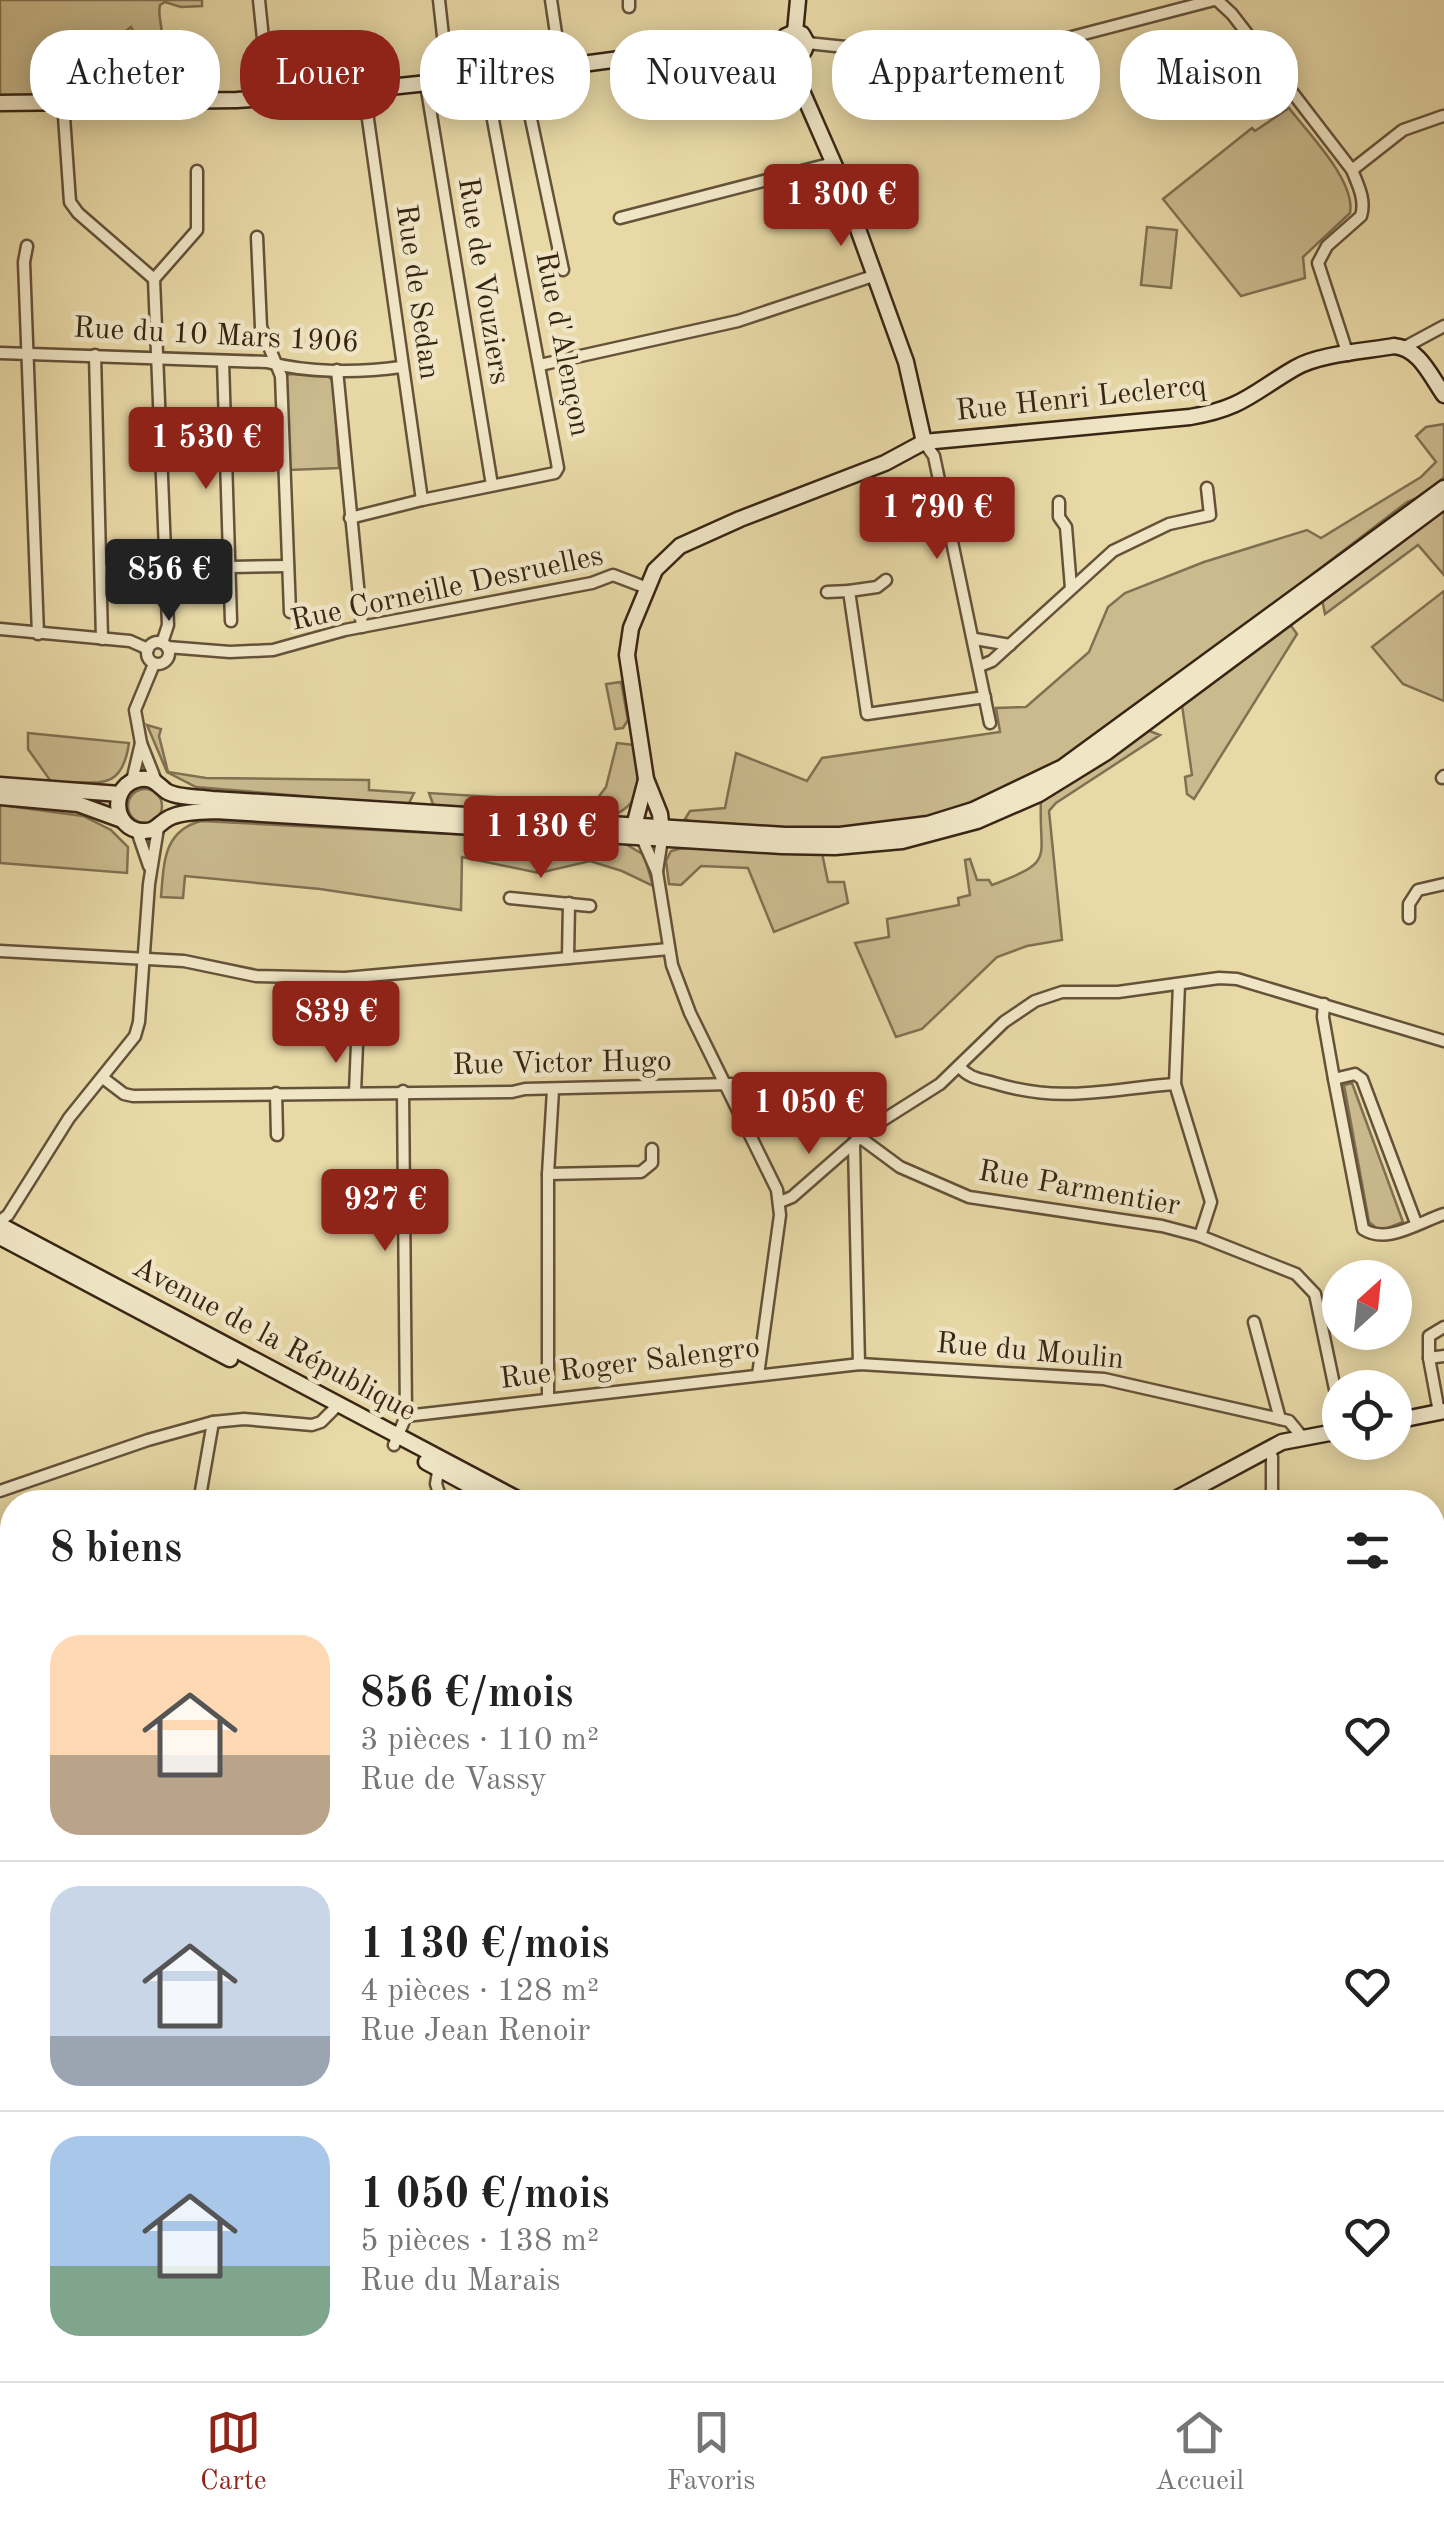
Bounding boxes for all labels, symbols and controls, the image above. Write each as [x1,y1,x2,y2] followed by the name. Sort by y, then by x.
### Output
[30,30,220,120] chip: Acheter
[240,30,400,120] chip: Louer
[420,30,590,120] chip: Filtres
[610,30,812,120] chip: Nouveau
[832,30,1100,120] chip: Appartement
[1120,30,1298,120] chip: Maison
[749,164,933,249] pin: 1 300 €
[452,175,514,387] street label: Rue de Vouziers
[786,180,896,212] text: 1 300 €
[390,202,444,382] street label: Rue de Sedan
[529,249,595,439] street label: Rue d'Alençon
[72,314,360,358] street label: Rue du 10 Mars 1906
[954,371,1208,427] street label: Rue Henri Leclercq
[114,407,298,492] pin: 1 530 €
[151,423,261,455] text: 1 530 €
[845,477,1029,562] pin: 1 790 €
[882,493,992,525] text: 1 790 €
[99,539,239,624] pin: 856 €
[288,541,606,637] street label: Rue Corneille Desruelles
[127,555,211,587] text: 856 €
[449,796,633,881] pin: 1 130 €
[486,812,596,844] text: 1 130 €
[266,981,406,1066] pin: 839 €
[294,997,378,1029] text: 839 €
[452,1047,672,1081] street label: Rue Victor Hugo
[717,1072,901,1157] pin: 1 050 €
[754,1088,864,1120] text: 1 050 €
[976,1156,1182,1222] street label: Rue Parmentier
[315,1169,455,1254] pin: 927 €
[343,1185,427,1217] text: 927 €
[127,1253,421,1427] street label: Avenue de la République
[1322,1260,1412,1350] north arrow
[1322,1260,1412,1460] map controls
[935,1329,1125,1375] street label: Rue du Moulin
[498,1333,762,1395] street label: Rue Roger Salengro
[1322,1370,1412,1460] button: locate
[1340,1523,1395,1578] icon: filters
[50,1529,182,1571] text: 8 biens
[360,1674,573,1716] text: 856 €/mois
[130,1675,250,1795] icon: home
[1340,1708,1395,1763] icon: heart
[360,1725,599,1757] text: 3 pièces · 110 m²
[360,1765,547,1797] text: Rue de Vassy
[360,1925,609,1967] text: 1 130 €/mois
[130,1926,250,2046] icon: home
[1340,1959,1395,2014] icon: heart
[360,1976,599,2008] text: 4 pièces · 128 m²
[360,2016,590,2048] text: Rue Jean Renoir
[360,2175,609,2217] text: 1 050 €/mois
[130,2176,250,2296] icon: home
[1340,2209,1395,2264] icon: heart
[360,2226,599,2258] text: 5 pièces · 138 m²
[360,2266,561,2298] text: Rue du Marais
[200,2405,267,2500] tab: Carte
[667,2405,755,2500] tab: Favoris
[1155,2405,1244,2500] tab: Accueil

